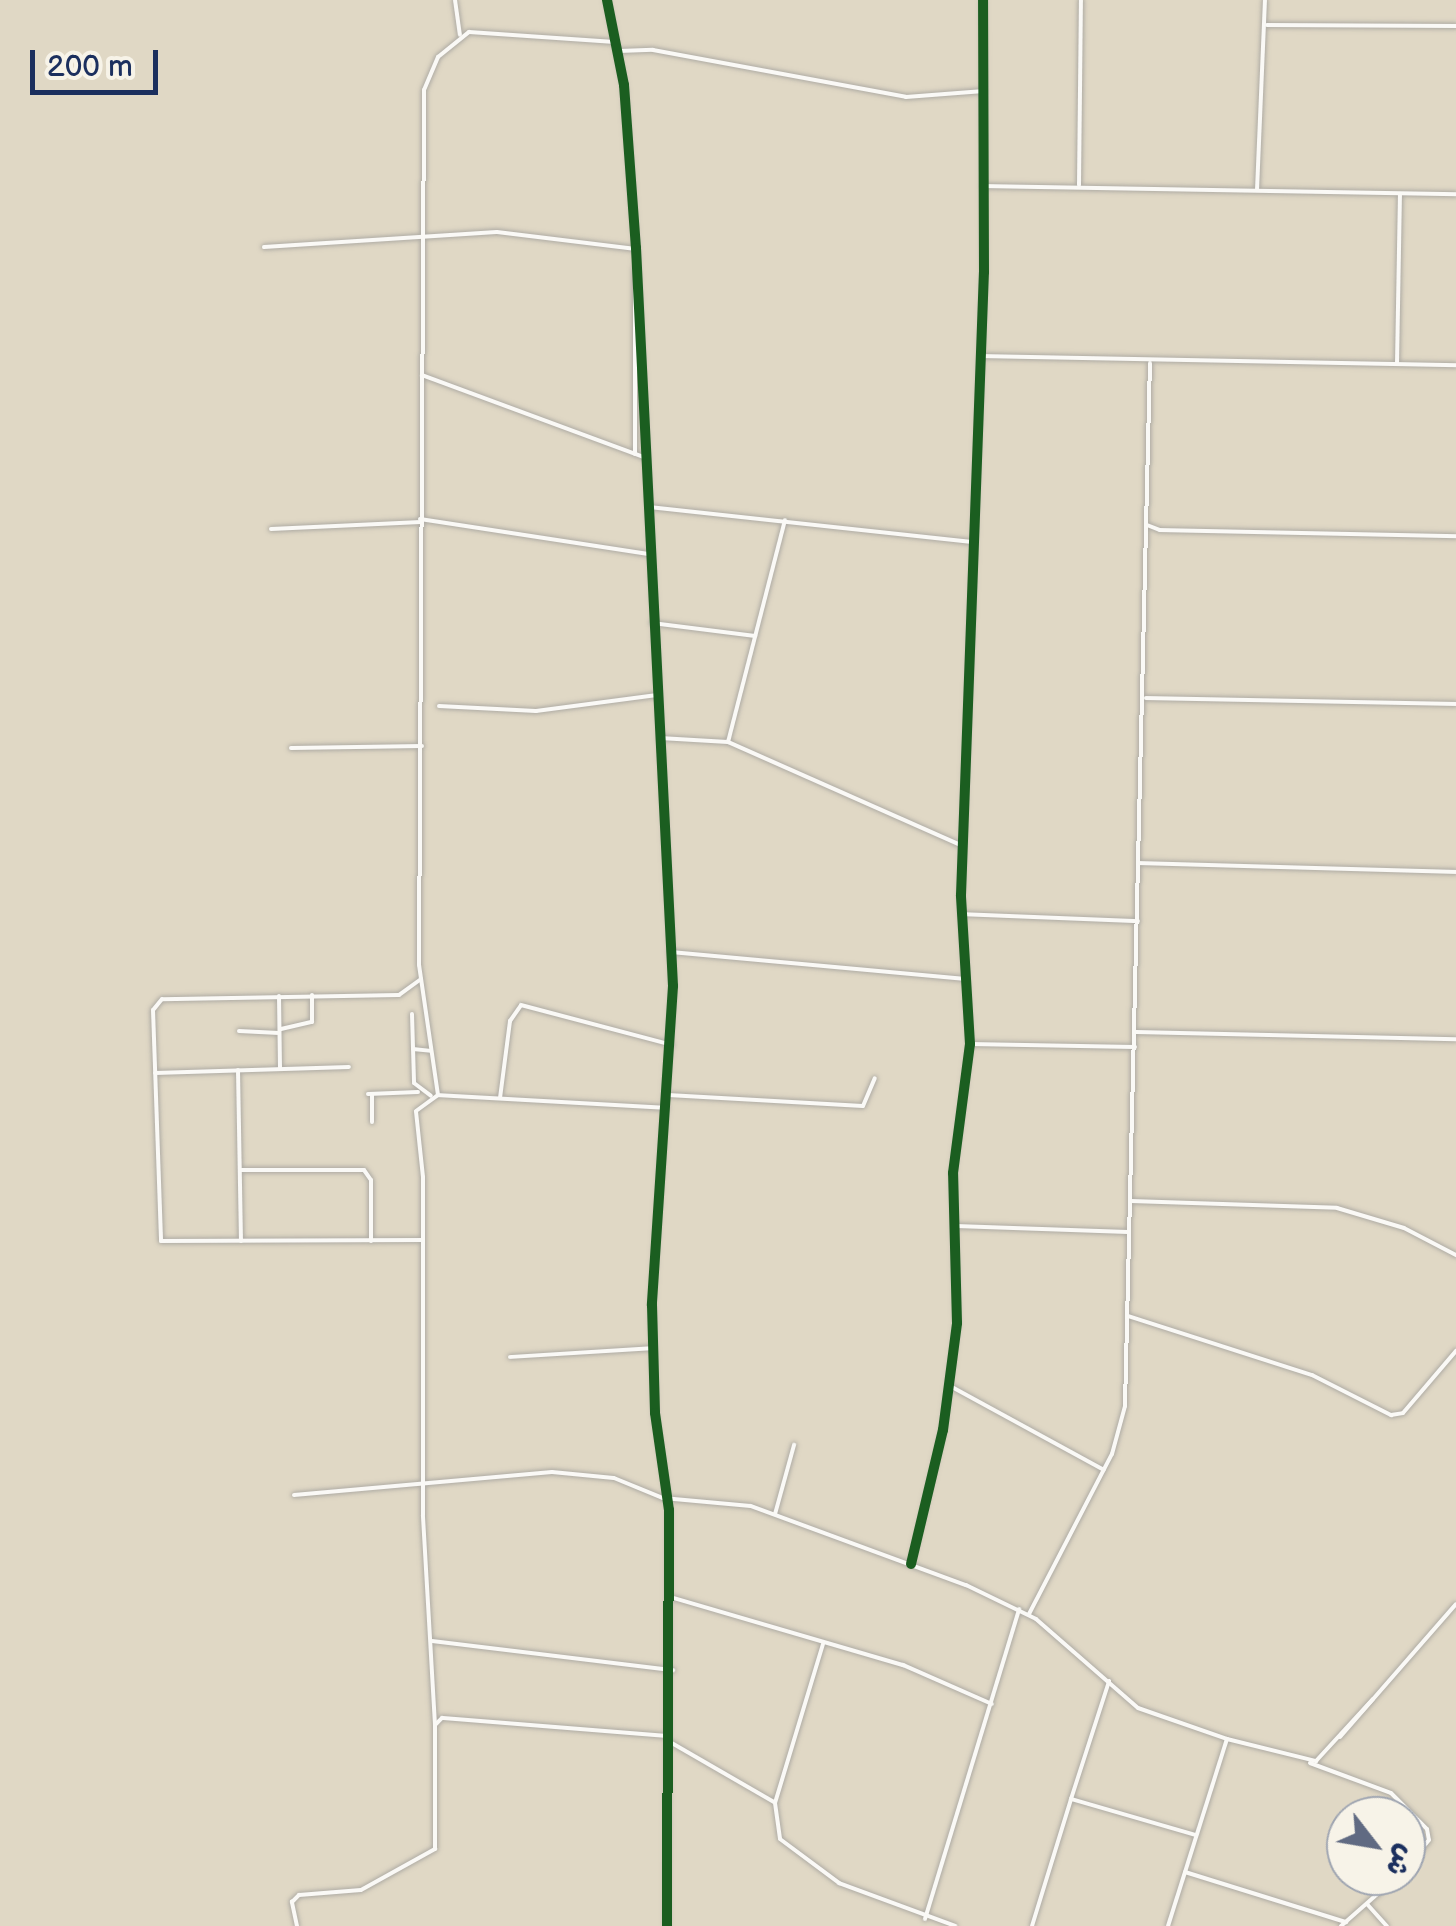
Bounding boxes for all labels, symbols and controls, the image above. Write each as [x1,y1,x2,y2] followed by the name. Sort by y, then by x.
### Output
[35,30,162,92] scale bar
[47,49,133,85] text: 200 m
[1326,1796,1426,1896] north arrow
[1378,1839,1423,1882] text: ش

